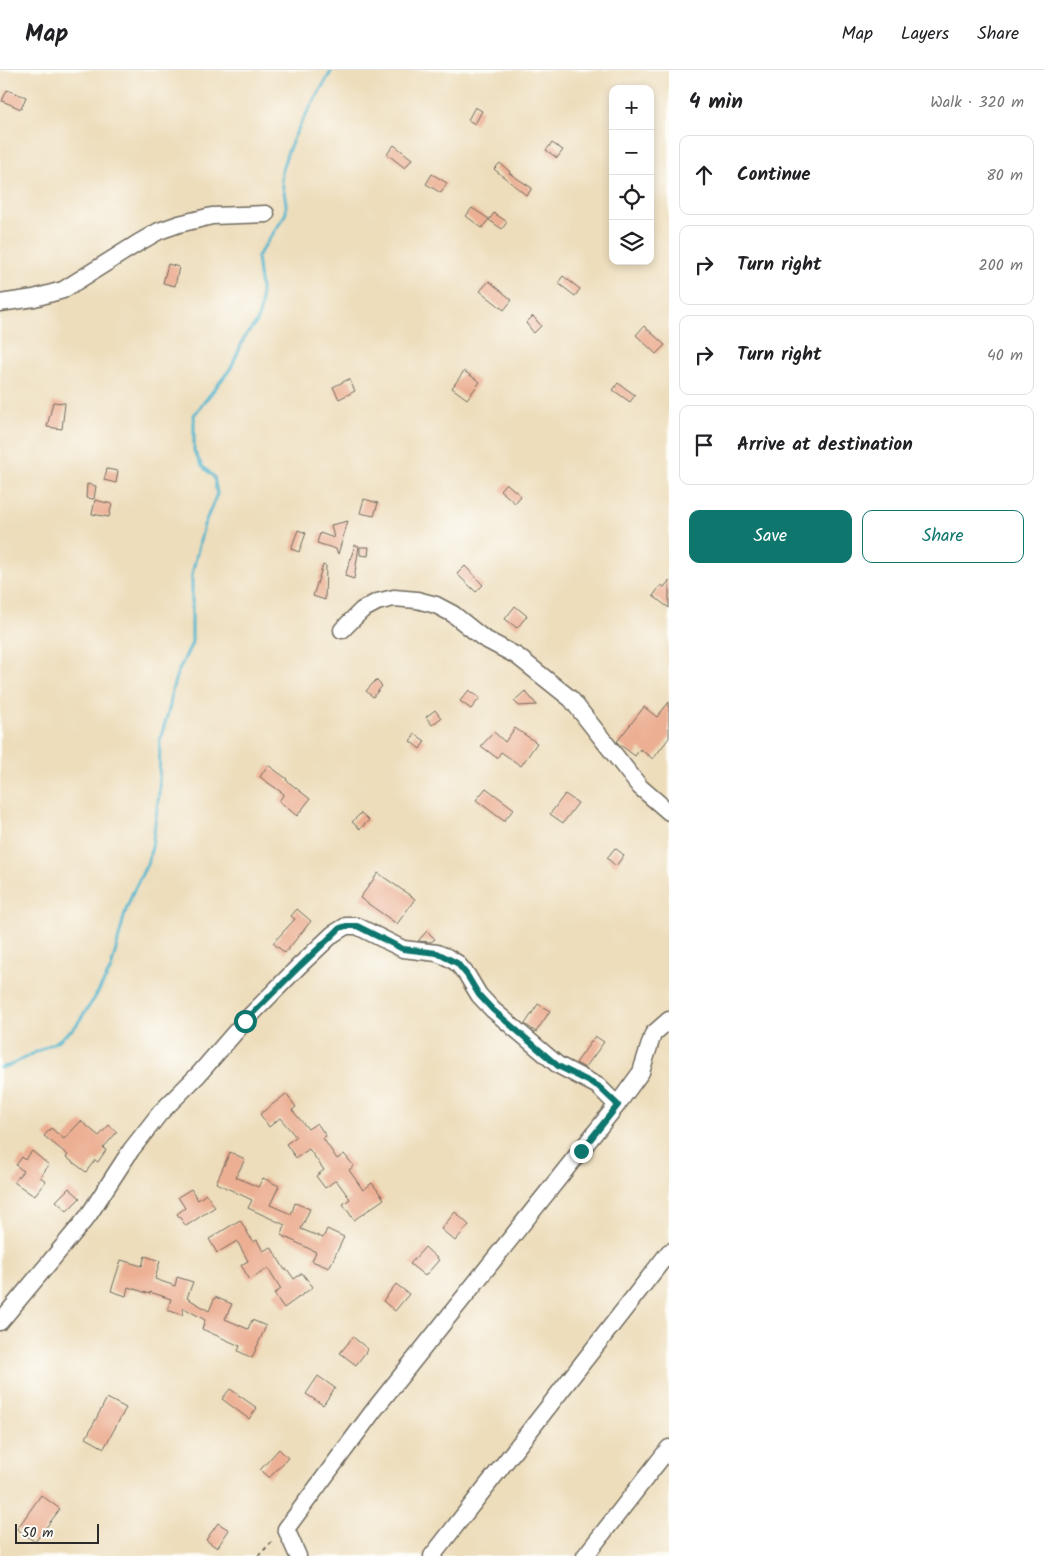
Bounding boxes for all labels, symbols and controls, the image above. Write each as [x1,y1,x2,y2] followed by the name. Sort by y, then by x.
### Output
[25,15,68,54] text: Map
[842,20,873,49] text: Map
[901,20,949,49] text: Layers
[977,20,1019,49] text: Share
[609,85,654,265] map controls
[609,85,654,130] button: +
[689,86,743,119] text: 4 min
[930,90,1024,115] text: Walk · 320 m
[609,130,654,175] button: −
[737,160,810,190] text: Continue
[690,161,718,189] icon: ahead
[986,163,1023,188] text: 80 m
[609,175,654,220] button: locate
[609,220,654,265] button: layers
[737,250,822,280] text: Turn right
[690,251,718,279] icon: right
[979,253,1023,278] text: 200 m
[737,340,822,370] text: Turn right
[690,341,718,369] icon: right
[987,343,1023,368] text: 40 m
[737,430,913,460] text: Arrive at destination
[690,431,718,459] icon: arrive
[689,510,852,563] button: Save
[862,510,1024,563] button: Share
[234,1010,257,1033] route start
[570,1140,593,1163] route end
[15,1521,99,1544] scale bar
[22,1522,53,1544] text: 50 m

